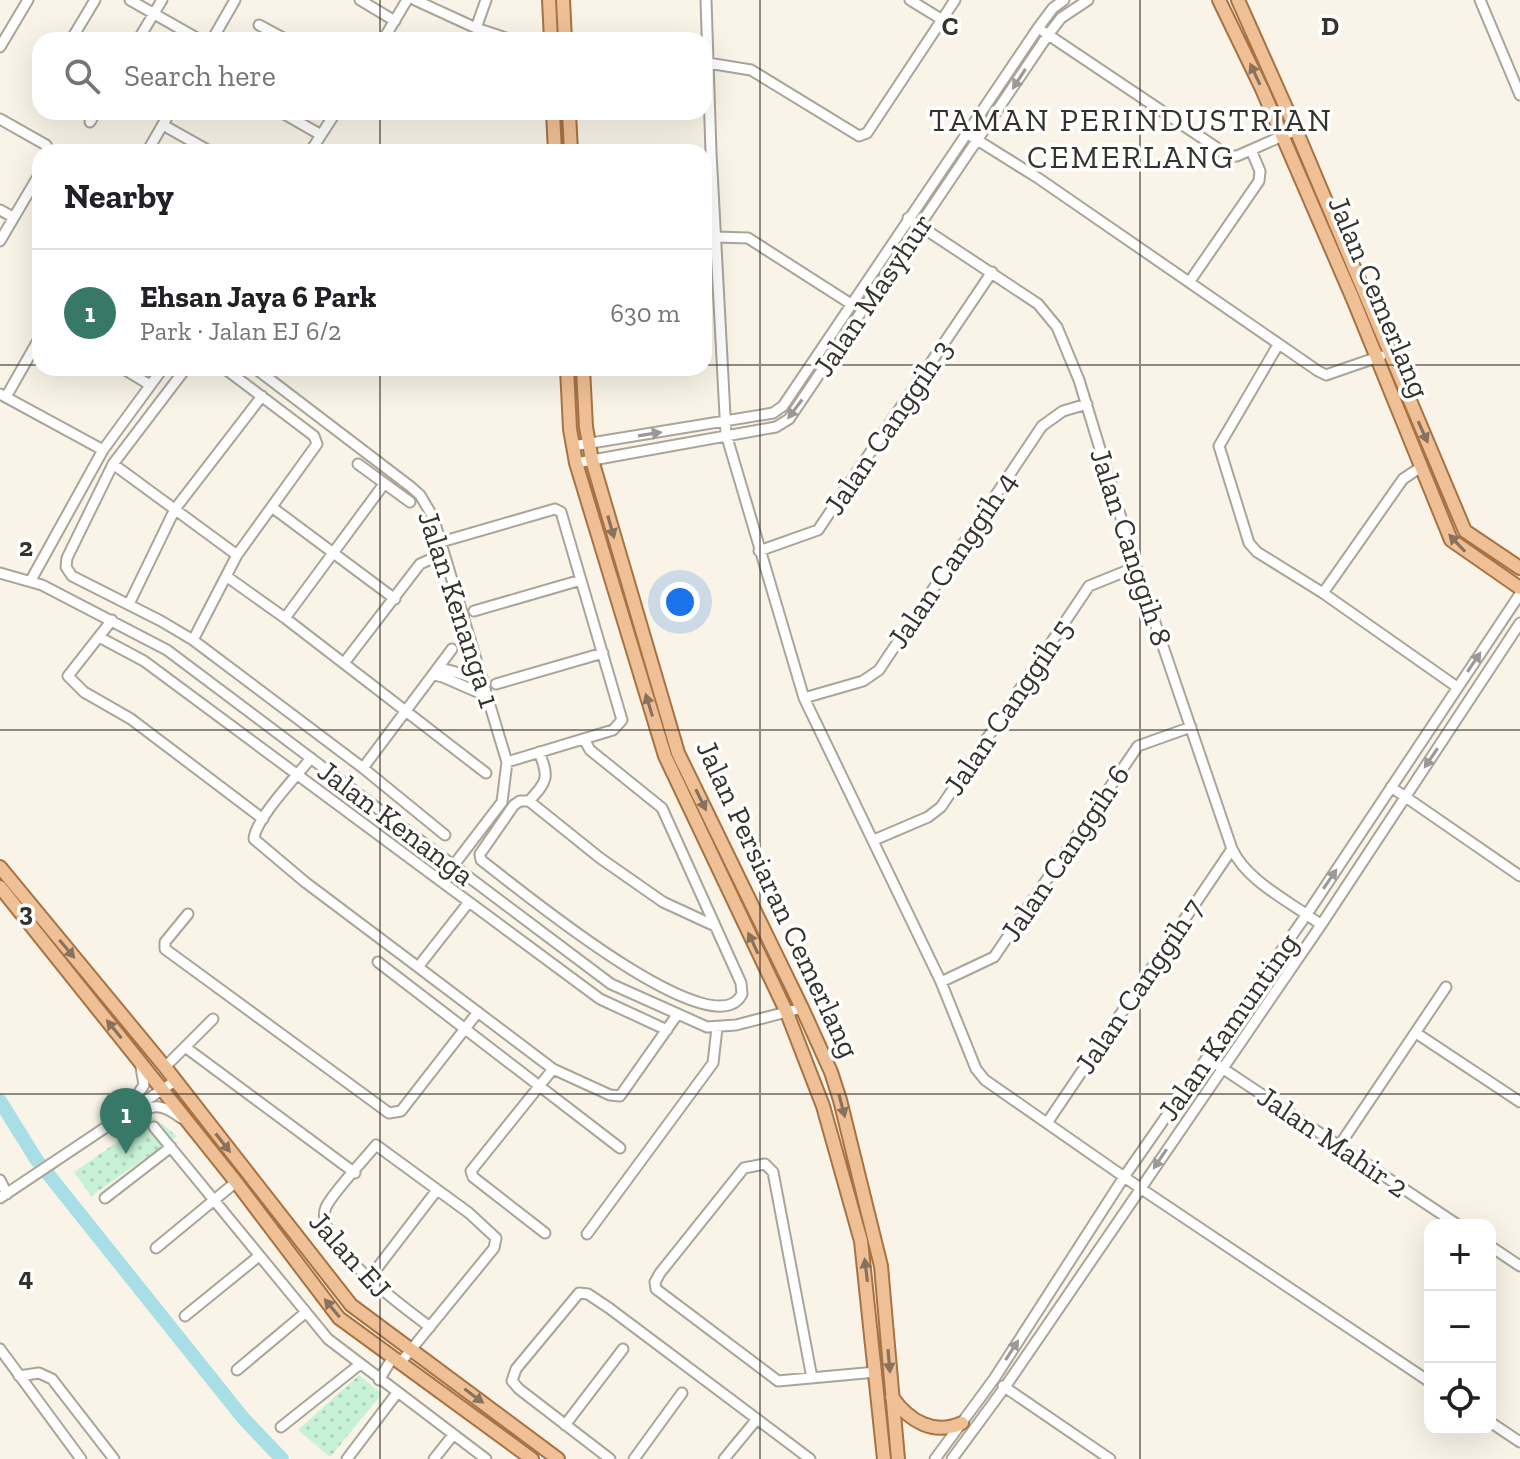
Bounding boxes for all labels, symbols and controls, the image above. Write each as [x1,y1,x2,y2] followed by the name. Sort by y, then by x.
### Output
[942,10,958,42] text: C
[1321,10,1339,42] text: D
[32,32,712,120] search box
[60,54,104,98] icon: search
[124,58,276,94] text: Search here
[1248,62,1262,85] one-way arrow
[1012,68,1027,89] one-way arrow
[929,101,1333,176] district label: TAMAN PERINDUSTRIAN CEMERLANG
[64,176,174,217] text: Nearby
[1320,191,1438,403] street label: Jalan Cemerlang
[805,207,941,383] street label: Jalan Masyhur
[140,279,376,315] text: Ehsan Jaya 6 Park
[85,297,95,329] text: 1
[610,297,680,329] text: 630 m
[140,315,341,347] text: Park · Jalan EJ 6/2
[816,332,960,522] street label: Jalan Canggih 3
[787,399,803,419] one-way arrow
[1416,420,1430,444] one-way arrow
[638,427,663,439] one-way arrow
[1082,444,1180,650] street label: Jalan Canggih 8
[880,465,1024,655] street label: Jalan Canggih 4
[410,506,508,712] street label: Jalan Kenanga 1
[605,515,618,539] one-way arrow
[19,531,33,563] text: 2
[1449,534,1467,553] one-way arrow
[660,582,700,622] your location
[936,612,1080,802] street label: Jalan Canggih 5
[1466,652,1481,673] one-way arrow
[642,692,655,716] one-way arrow
[689,735,867,1063] street label: Jalan Persiaran Cemerlang
[1423,747,1438,768] one-way arrow
[311,753,481,893] street label: Jalan Kenanga
[993,758,1137,948] street label: Jalan Canggih 6
[694,788,708,811] one-way arrow
[1322,868,1337,889] one-way arrow
[1067,892,1211,1080] street label: Jalan Canggih 7
[19,896,33,928] text: 3
[1150,926,1306,1128] street label: Jalan Kamunting
[746,931,760,954] one-way arrow
[59,939,75,959] one-way arrow
[105,1018,122,1039] one-way arrow
[1251,1078,1415,1206] street label: Jalan Mahir 2
[100,1088,152,1154] pin: 1
[836,1093,848,1118] one-way arrow
[214,1133,231,1153] one-way arrow
[1153,1149,1168,1170] one-way arrow
[301,1204,399,1306] street label: Jalan EJ
[1424,1219,1496,1435] map controls
[1424,1219,1496,1291] button: +
[859,1257,872,1282] one-way arrow
[19,1261,34,1293] text: 4
[1424,1291,1496,1363] button: −
[324,1299,341,1319] one-way arrow
[1005,1339,1019,1361] one-way arrow
[883,1349,896,1374] one-way arrow
[1424,1363,1496,1435] button: locate
[464,1387,484,1403] one-way arrow

